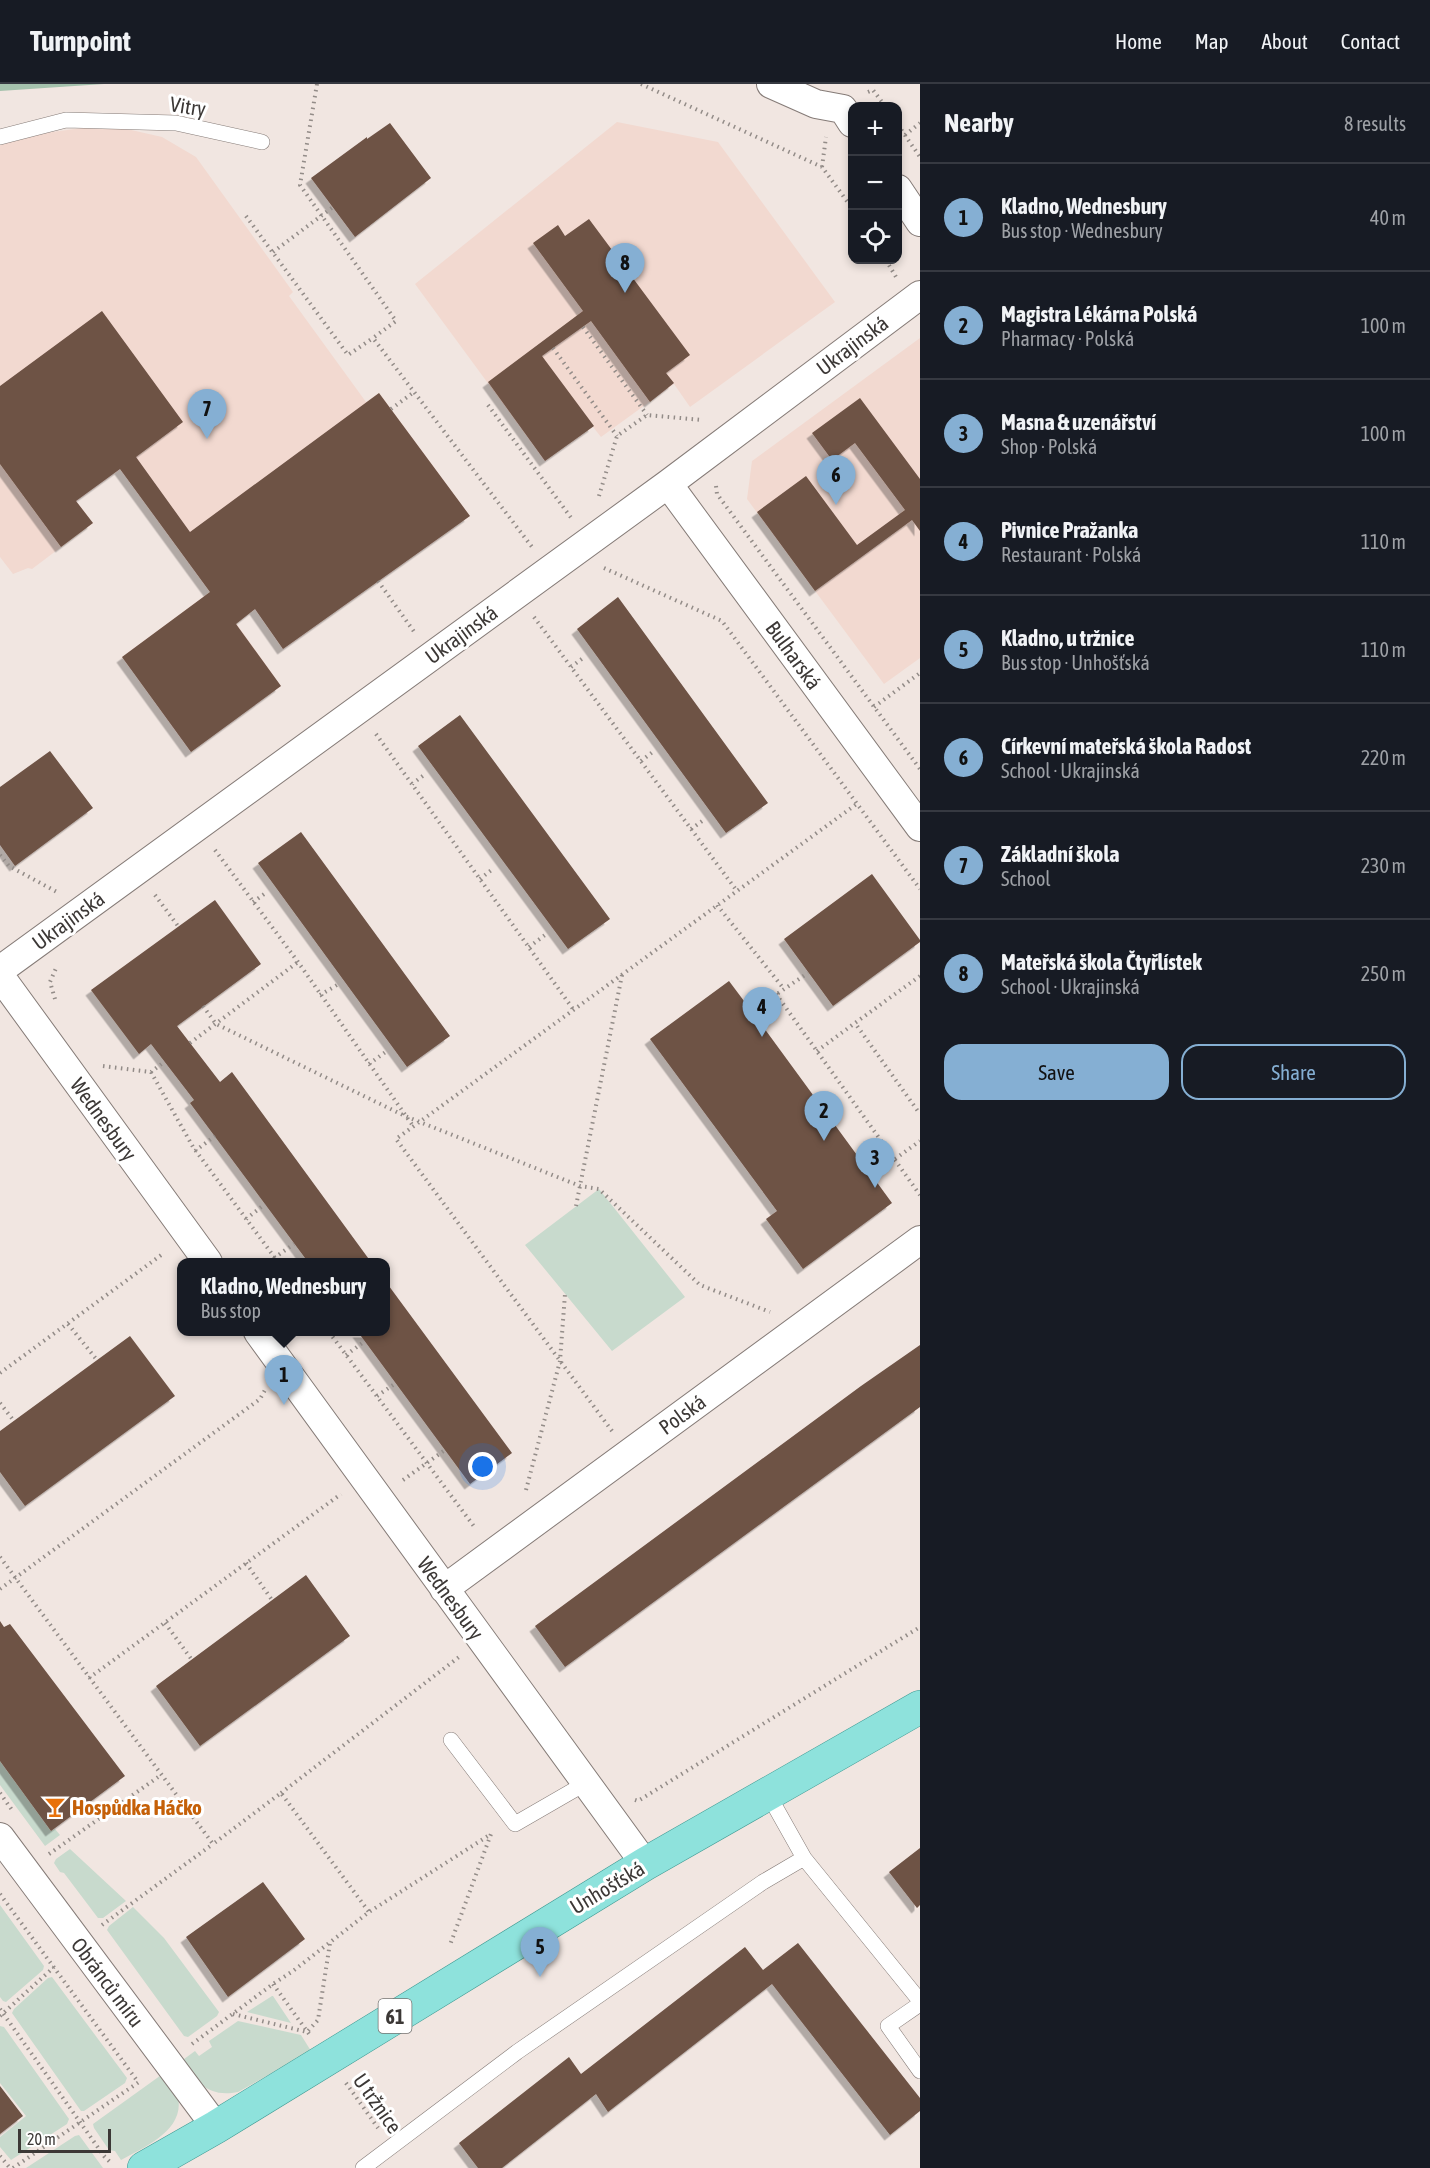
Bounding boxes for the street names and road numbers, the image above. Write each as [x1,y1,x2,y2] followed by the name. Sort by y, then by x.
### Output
[168,91,208,121] street label: Vitry
[811,310,893,380] street label: Ukrajinská
[420,600,502,668] street label: Ukrajinská
[761,616,827,694] street label: Bulharská
[27,886,109,954] street label: Ukrajinská
[66,1073,142,1165] street label: Wednesbury
[654,1389,710,1439] street label: Polská
[413,1552,489,1644] street label: Wednesbury
[565,1855,649,1919] street label: Unhošťská
[67,1933,149,2031] street label: Obránců míru
[378,1999,412,2033] road number: 61
[349,2069,407,2137] street label: U tržnice

